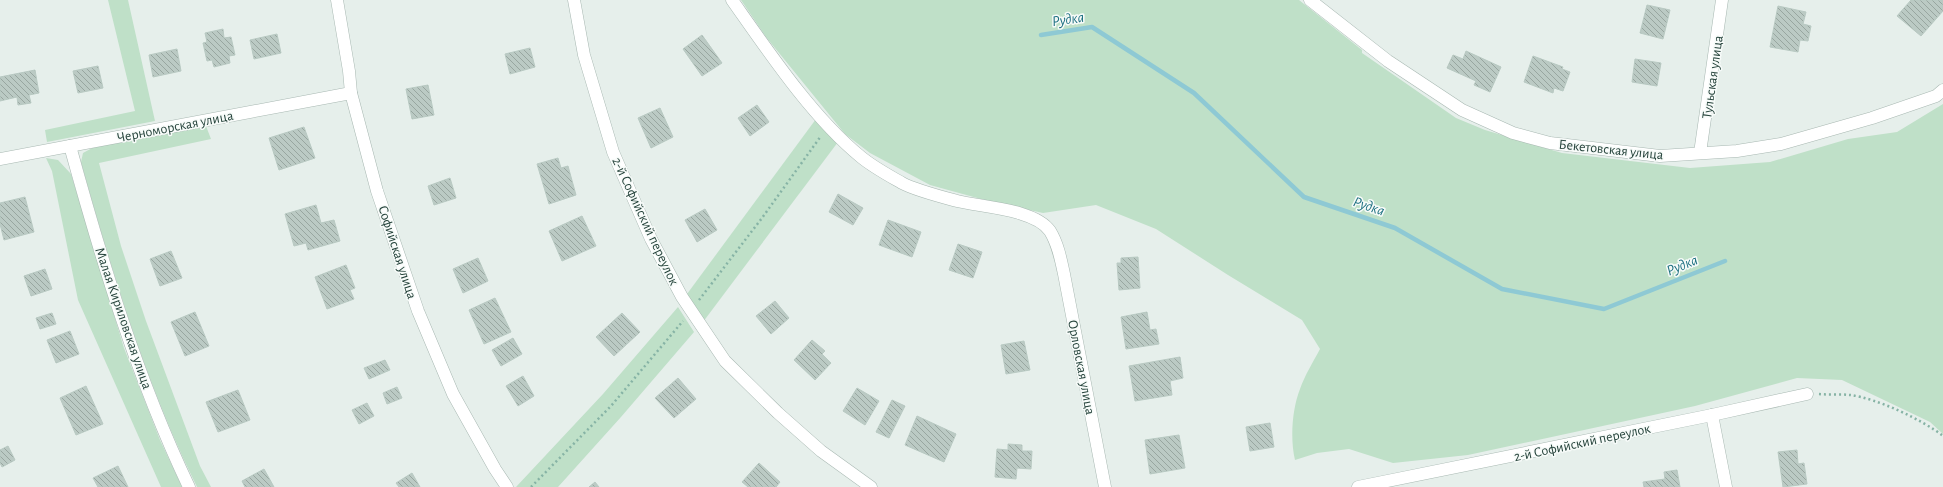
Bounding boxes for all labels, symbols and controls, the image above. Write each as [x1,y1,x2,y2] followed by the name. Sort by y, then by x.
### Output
[1051,10,1085,29] water label: Рудка
[1700,34,1726,120] street label: Тульская улица
[116,109,235,145] street label: Черноморская улица
[1558,138,1665,163] street label: Бекетовская улица
[609,155,681,288] street label: 2-й Софийский переулок
[1351,194,1386,219] water label: Рудка
[375,204,419,301] street label: Софийская улица
[92,246,154,392] street label: Малая Кириловская улица
[1664,252,1700,278] water label: Рудка
[1065,319,1097,416] street label: Орловская улица
[1513,422,1652,464] street label: 2-й Софийский переулок

